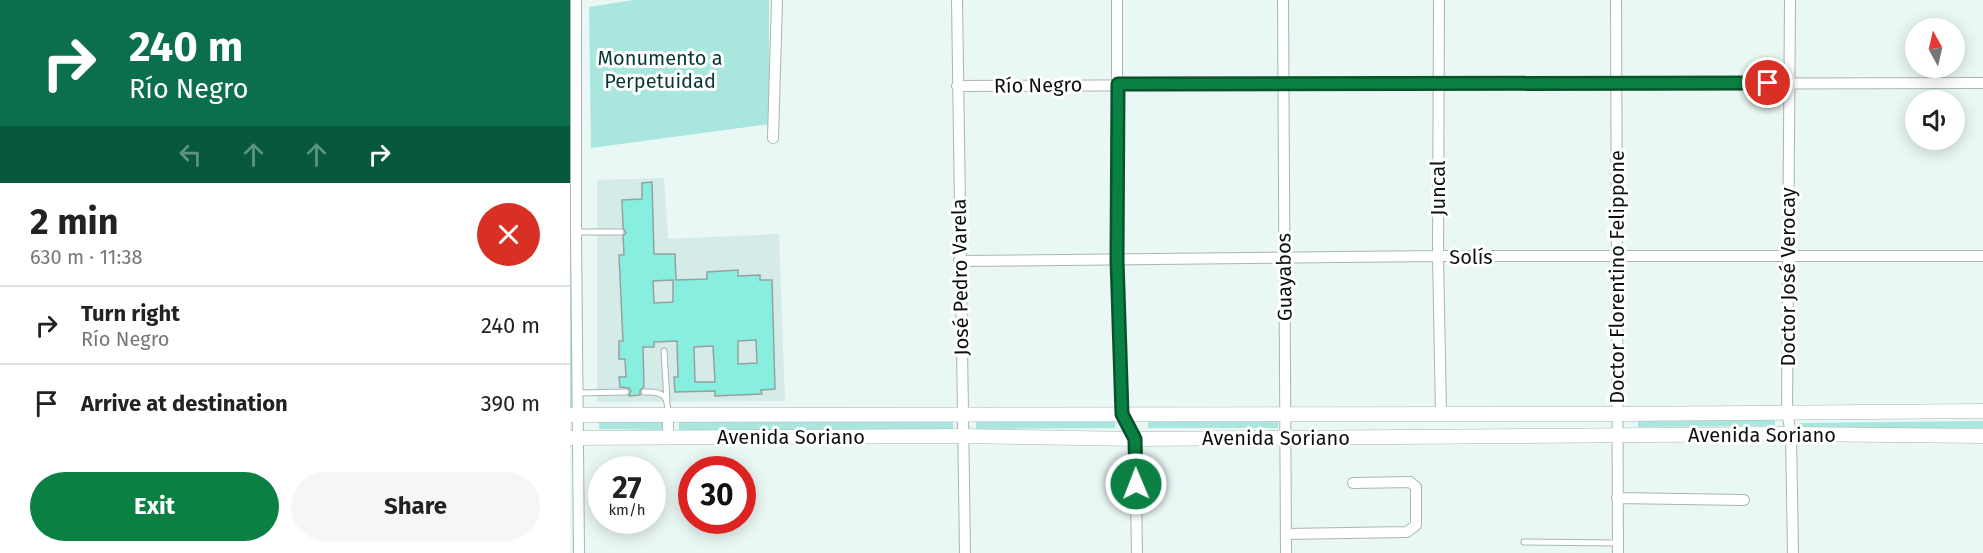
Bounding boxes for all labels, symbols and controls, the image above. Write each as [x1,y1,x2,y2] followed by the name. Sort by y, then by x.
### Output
[1905,18,1965,78] north arrow
[1905,18,1965,150] map controls
[129,22,243,72] text: 240 m
[30,24,108,102] icon: right
[597,46,723,93] park label: Monumento a Perpetuidad
[1742,57,1793,108] pin
[1751,66,1784,99] icon: arrive
[994,72,1082,98] street label: Río Negro
[129,73,248,105] text: Río Negro
[1905,90,1965,150] button: sound
[174,138,207,171] icon: left
[237,138,270,171] icon: ahead
[300,138,333,171] icon: ahead
[363,138,396,171] icon: right
[1605,150,1629,404] street label: Doctor Florentino Felippone
[1426,160,1450,216] street label: Juncal
[1776,187,1800,367] street label: Doctor José Verocay
[947,198,973,356] street label: José Pedro Varela
[30,200,119,244] text: 2 min
[477,203,540,266] button: close
[1271,233,1297,321] street label: Guayabos
[30,245,142,269] text: 630 m · 11:38
[1449,245,1493,269] street label: Solís
[81,300,180,327] text: Turn right
[30,309,63,342] icon: right
[481,312,540,339] text: 240 m
[81,327,169,351] text: Río Negro
[30,387,63,420] icon: arrive
[81,390,288,417] text: Arrive at destination
[481,390,540,417] text: 390 m
[1688,423,1836,447] street label: Avenida Soriano
[717,425,865,449] street label: Avenida Soriano
[1202,426,1350,450] street label: Avenida Soriano
[1104,452,1168,516] position arrow
[678,456,756,534] speed limit sign: 30
[612,470,642,506] text: 27
[30,472,279,541] button: Exit
[291,472,540,541] button: Share
[608,501,646,519] text: km/h

